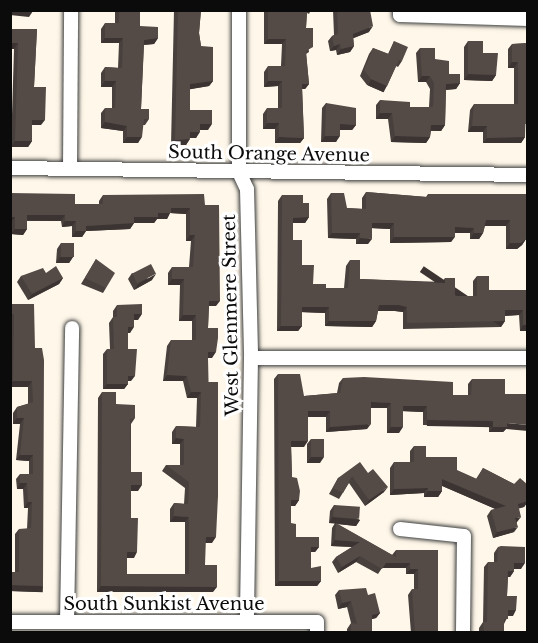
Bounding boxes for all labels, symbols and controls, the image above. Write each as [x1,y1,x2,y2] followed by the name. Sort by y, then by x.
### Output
[168,141,370,167] street label: South Orange Avenue
[218,214,244,416] street label: West Glenmere Street
[63,593,265,615] street label: South Sunkist Avenue

